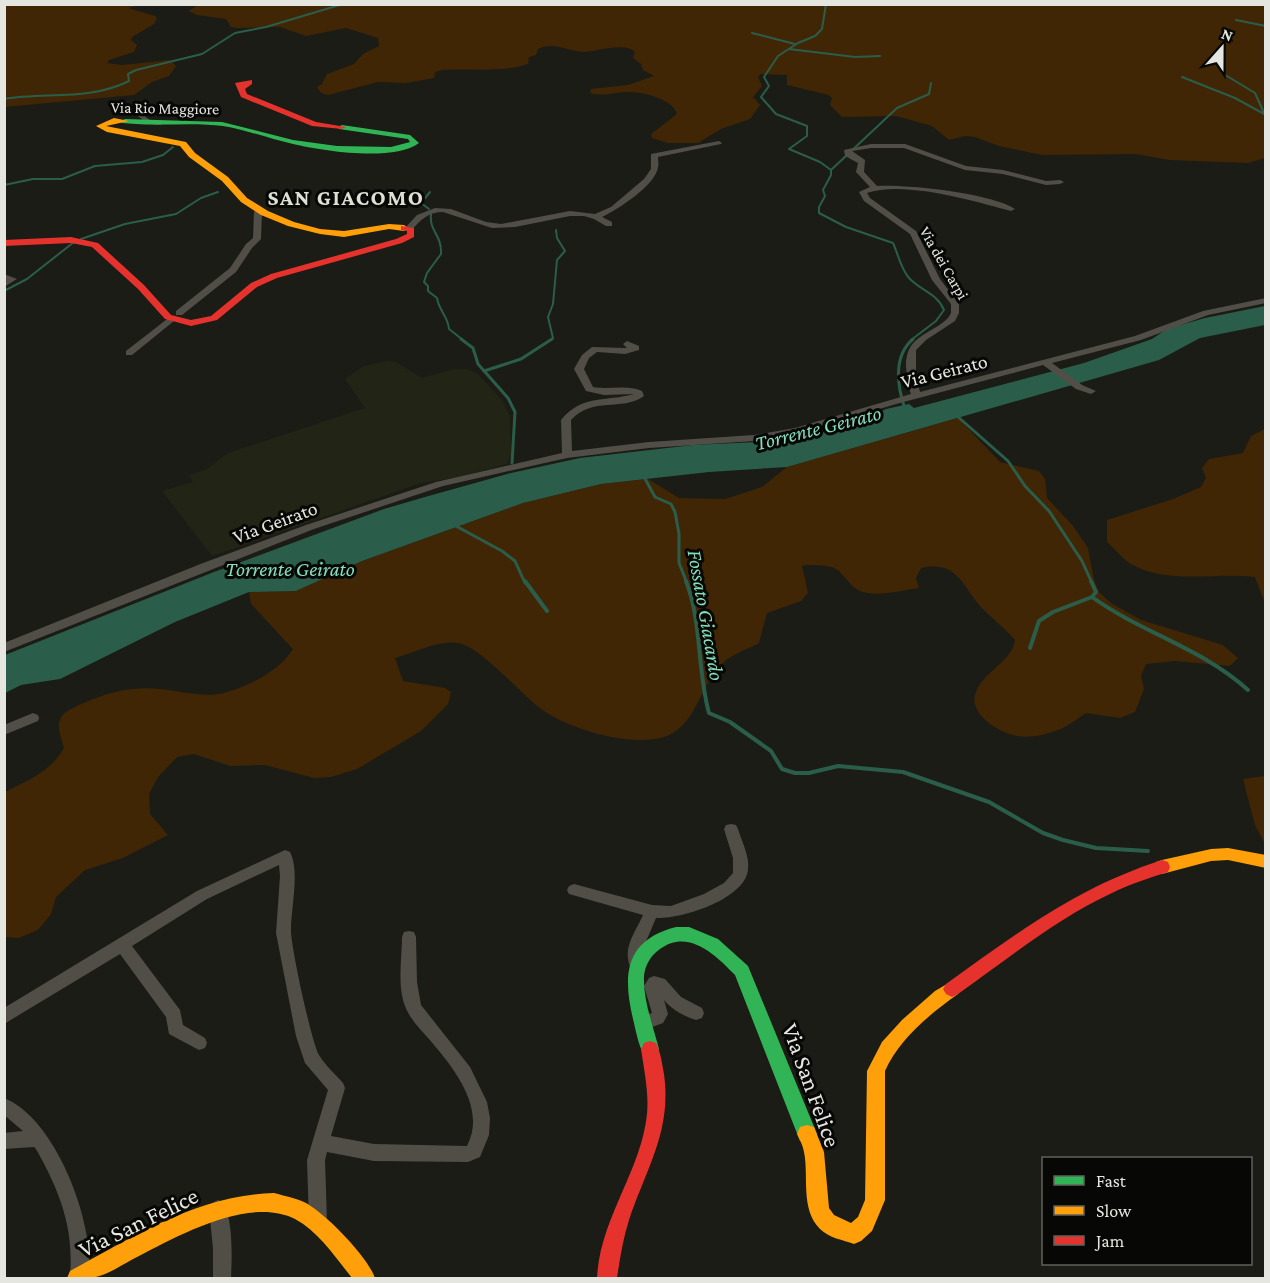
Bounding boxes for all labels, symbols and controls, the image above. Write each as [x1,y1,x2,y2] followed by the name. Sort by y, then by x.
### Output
[1192,18,1252,78] north arrow
[1219,25,1235,44] text: N
[111,99,219,118] street label: Via Rio Maggiore
[268,185,424,210] district label: SAN GIACOMO
[915,224,972,303] street label: Via dei Carpi
[898,350,990,392] street label: Via Geirato
[752,401,884,455] water label: Torrente Geirato
[230,497,320,547] street label: Via Geirato
[683,548,729,682] water label: Fossato Giacardo
[225,557,355,581] water label: Torrente Geirato
[777,1019,847,1151] street label: Via San Felice
[1042,1157,1252,1265] legend
[1096,1171,1127,1191] text: Fast
[74,1181,202,1263] street label: Via San Felice
[1096,1201,1132,1221] text: Slow
[1094,1231,1125,1251] text: Jam

